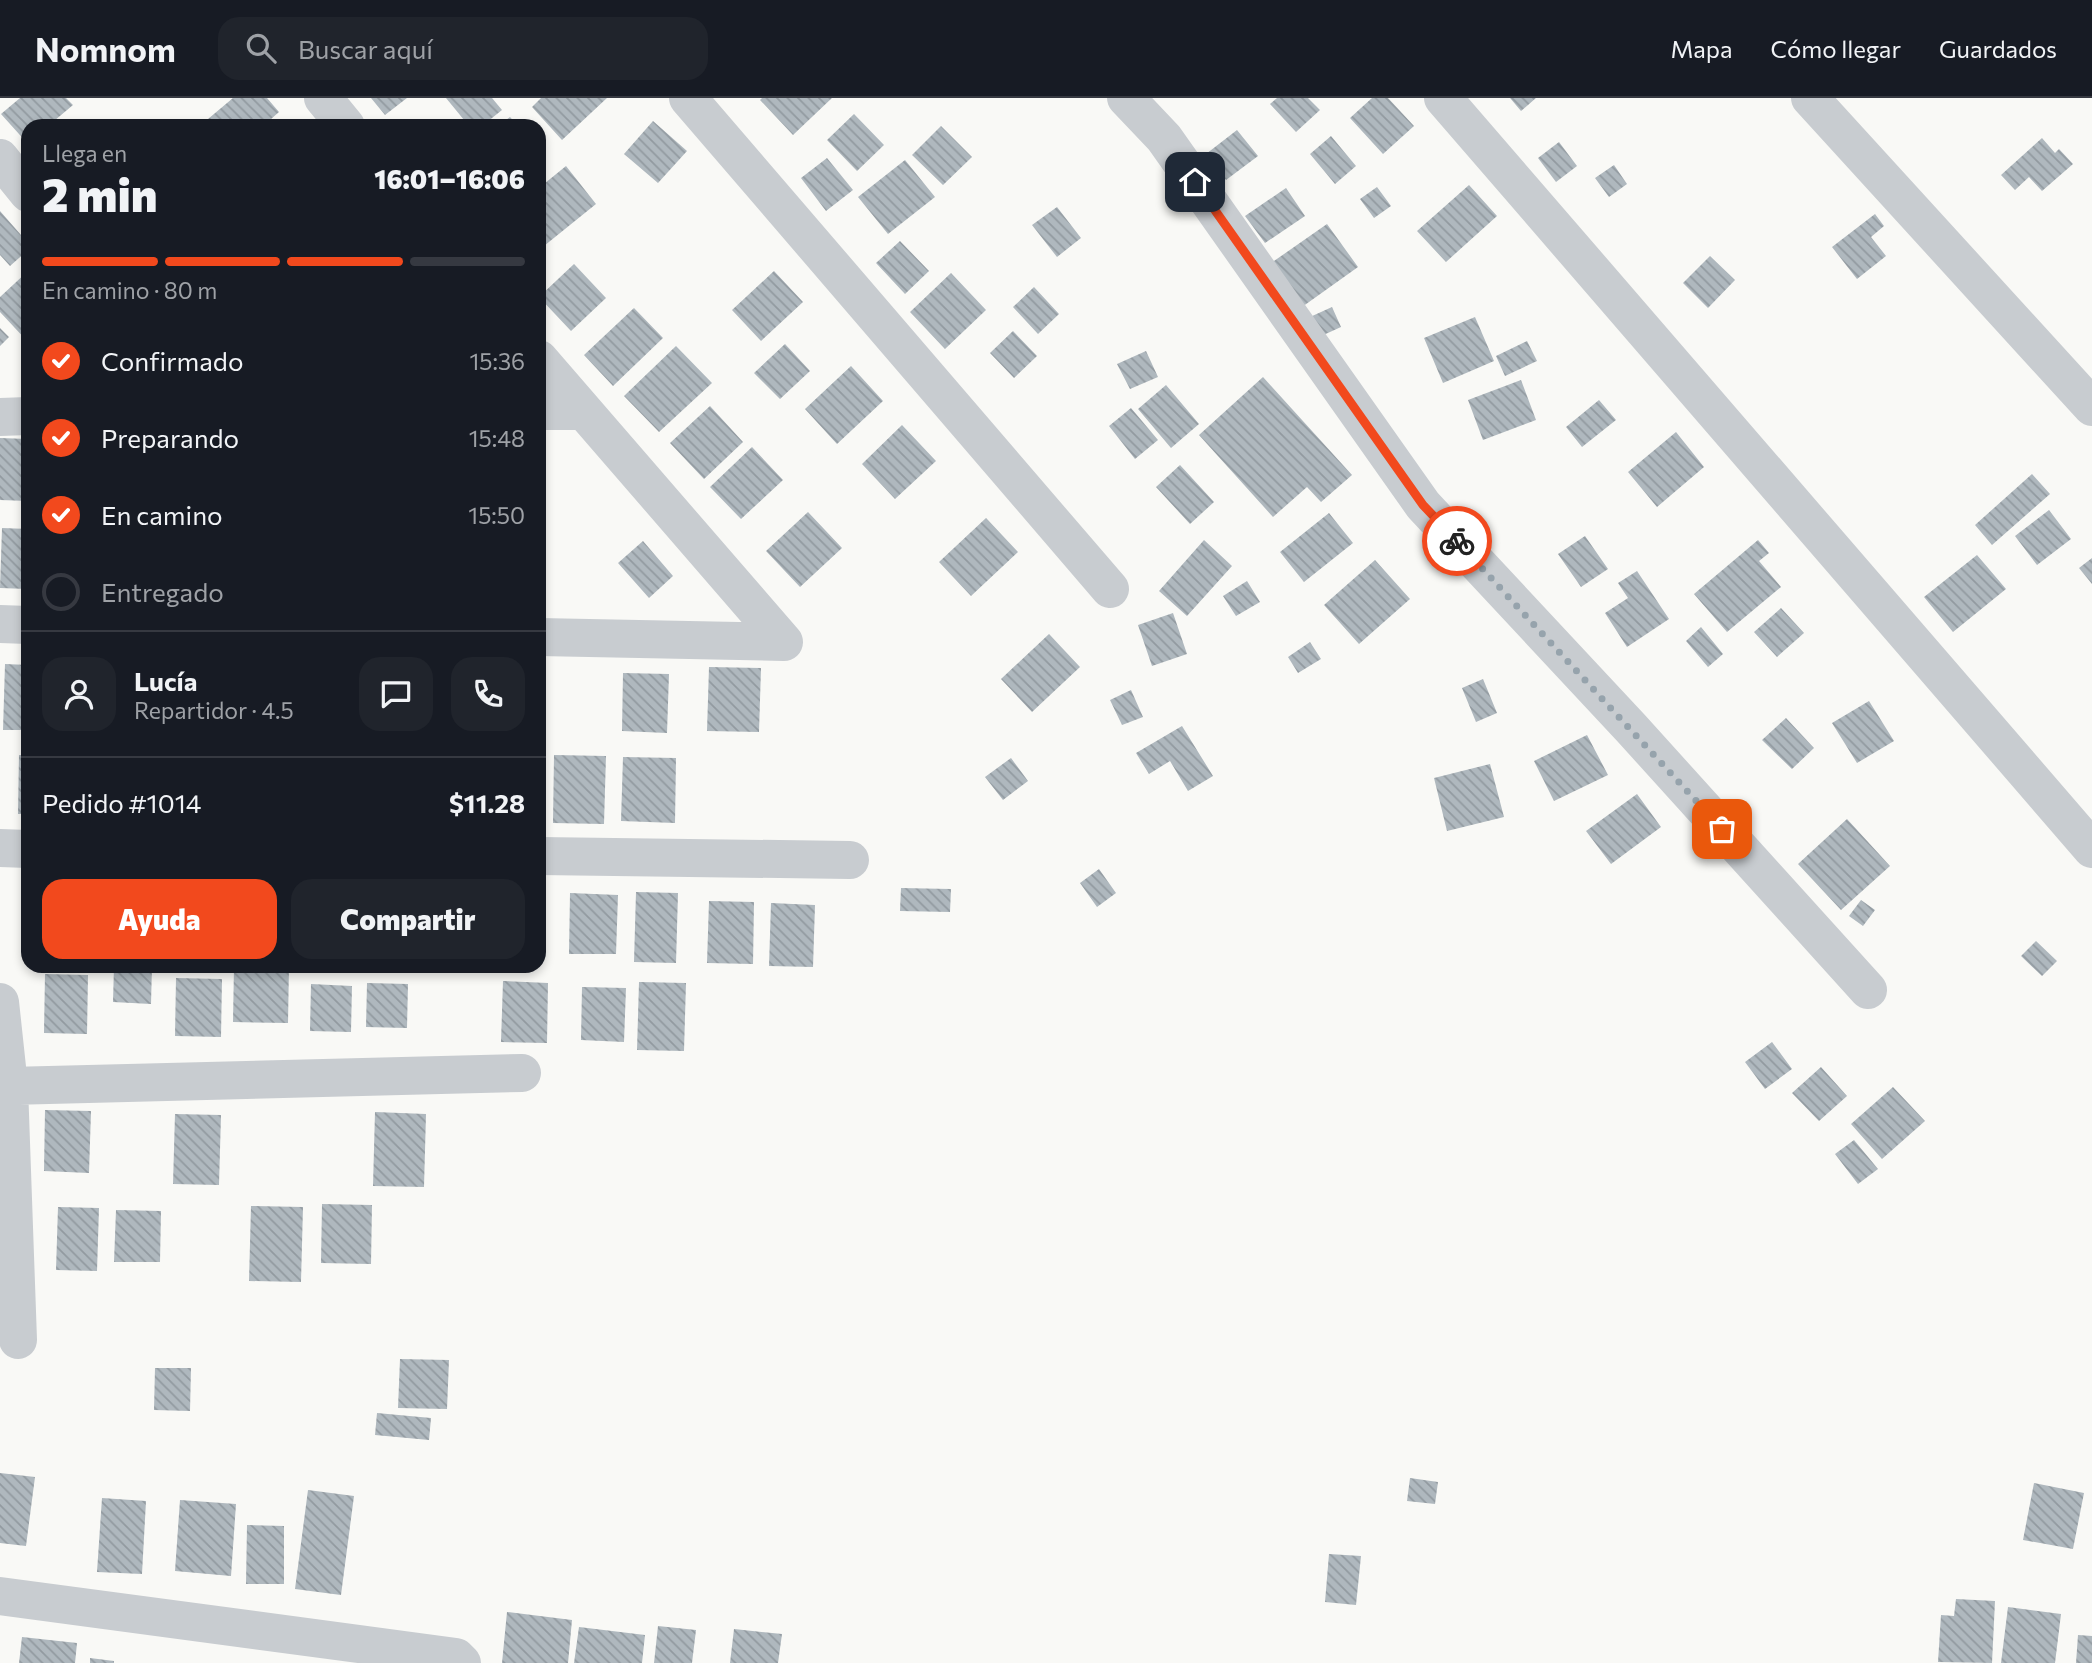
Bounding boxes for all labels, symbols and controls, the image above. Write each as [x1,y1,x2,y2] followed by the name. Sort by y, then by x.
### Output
[218,17,708,80] search box
[35,28,176,69] text: Nomnom
[242,29,280,67] icon: search
[298,33,433,64] text: Buscar aquí
[1670,34,1733,63] text: Mapa
[1771,34,1901,63] text: Cómo llegar
[1939,34,2057,63] text: Guardados
[42,139,127,167] text: Llega en
[1165,152,1225,212] pin
[374,163,525,194] text: 16:01–16:06
[1176,163,1214,201] icon: home
[42,165,158,221] text: 2 min
[42,276,217,304] text: En camino · 80 m
[42,342,80,380] icon: check
[101,345,243,376] text: Confirmado
[469,347,525,375] text: 15:36
[42,419,80,457] icon: check
[101,422,239,453] text: Preparando
[469,424,525,452] text: 15:48
[42,496,80,534] icon: check
[101,499,223,530] text: En camino
[468,501,525,529] text: 15:50
[1422,506,1492,576] courier
[1438,522,1476,560] icon: bike
[101,576,224,607] text: Entregado
[42,657,116,731] button: person
[359,657,433,731] button: chat
[451,657,525,731] button: phone
[134,665,197,696] text: Lucía
[134,696,294,724] text: Repartidor · 4.5
[42,787,201,818] text: Pedido #1014
[449,787,525,818] text: $11.28
[1692,799,1752,859] pin
[1703,810,1741,848] icon: bag
[42,879,277,959] button: Ayuda
[291,879,525,959] button: Compartir

